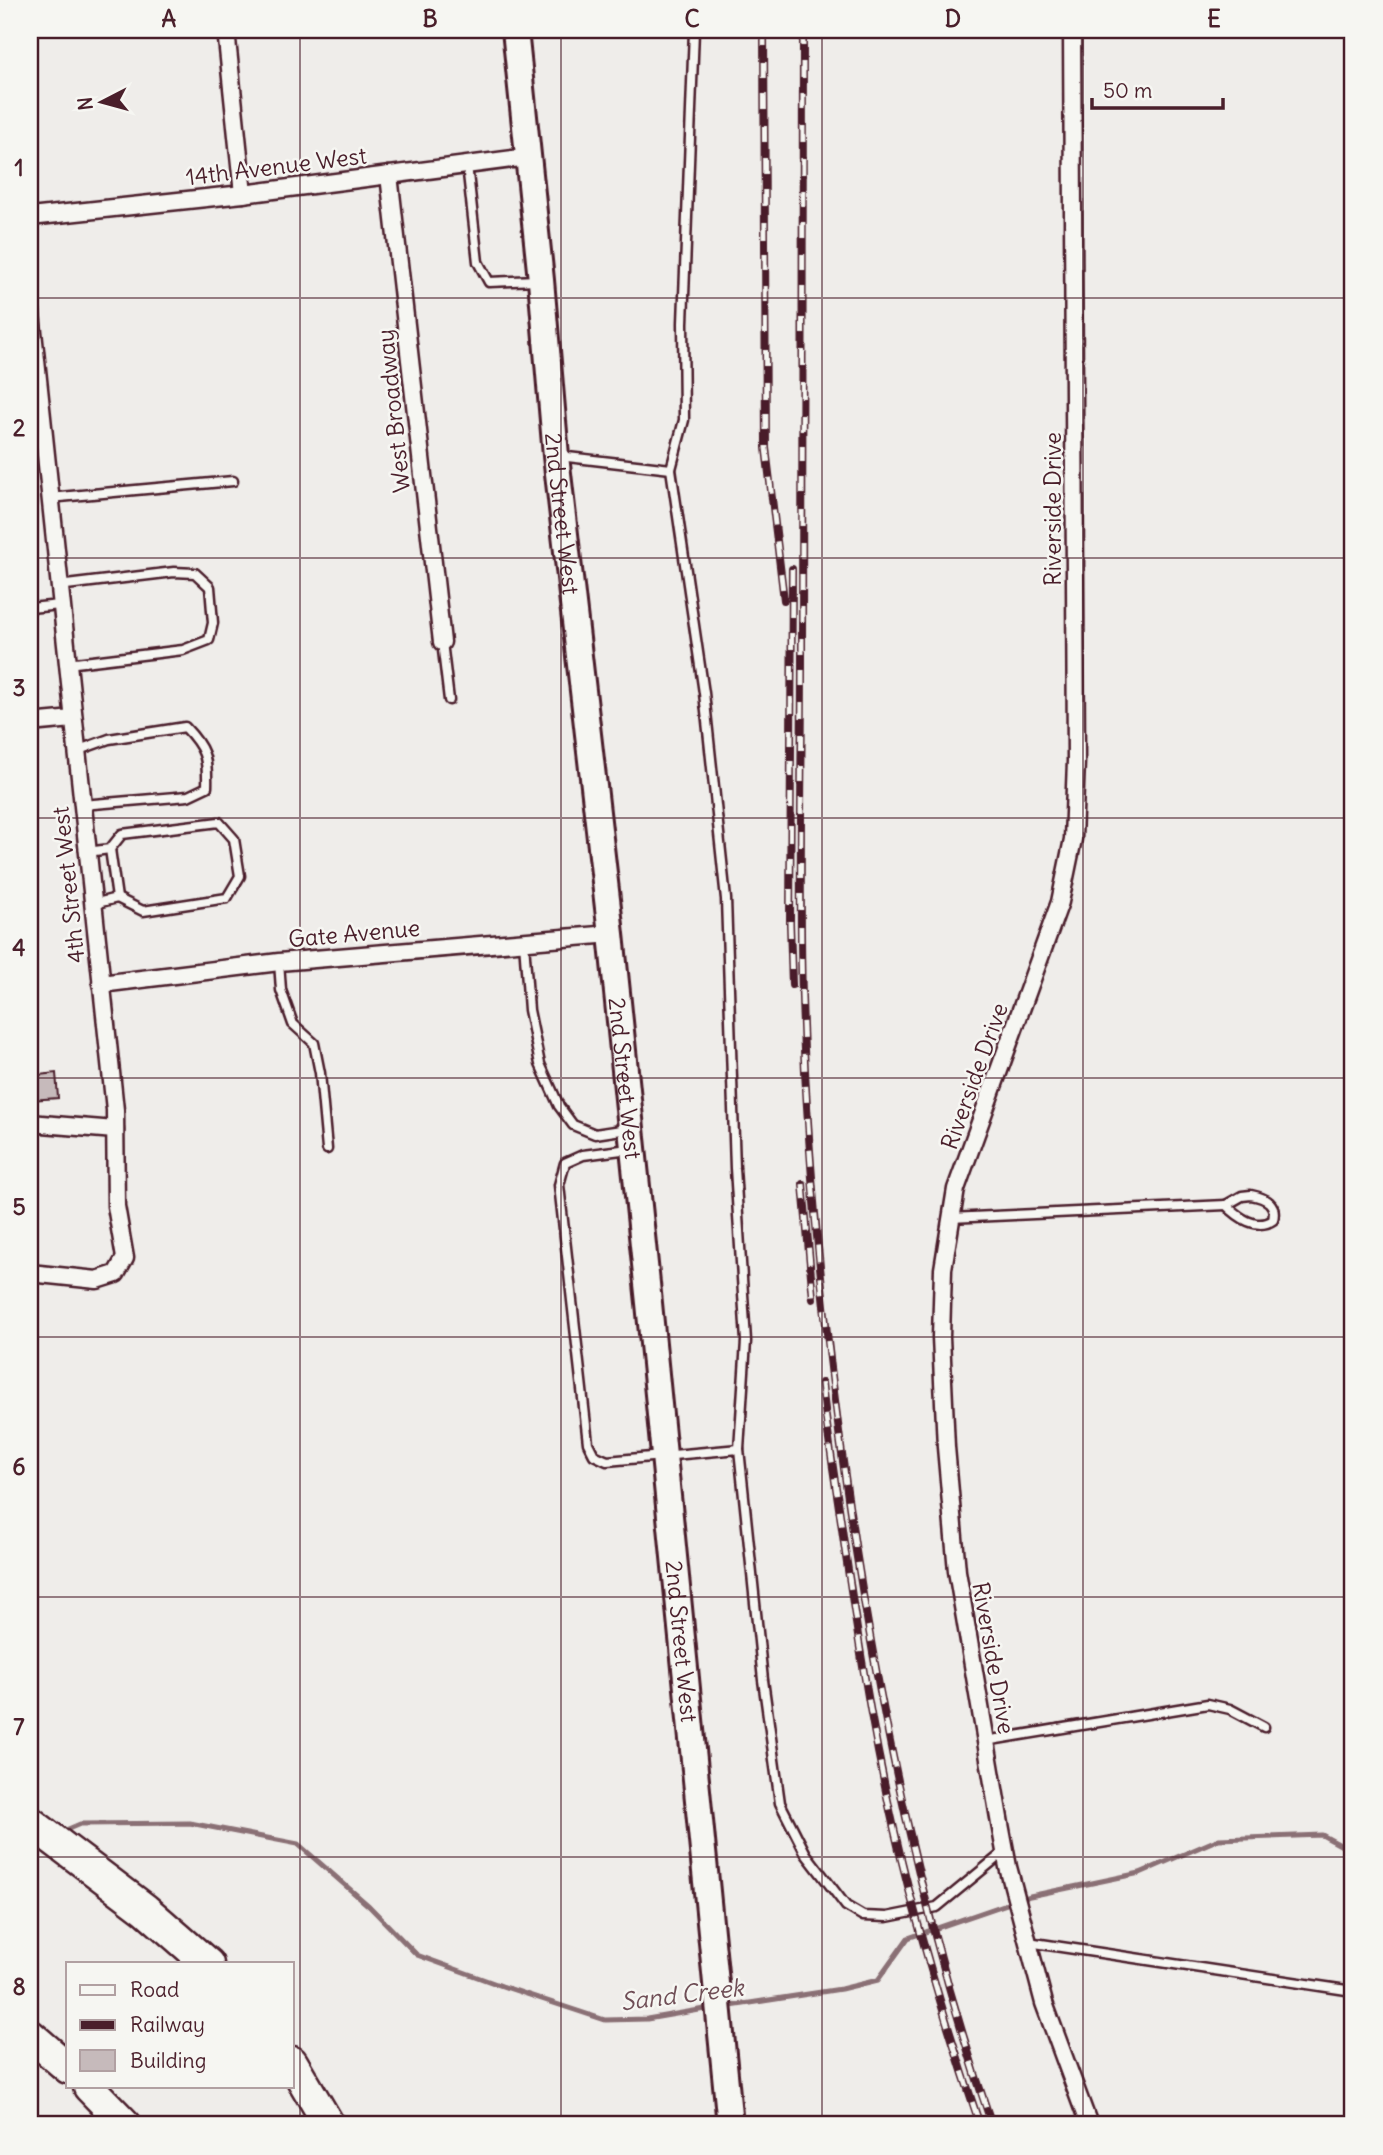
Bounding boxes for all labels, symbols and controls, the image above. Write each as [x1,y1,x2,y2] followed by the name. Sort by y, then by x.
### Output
[162,4,177,33] text: A
[422,4,438,33] text: B
[684,4,700,33] text: C
[945,4,961,33] text: D
[1207,4,1221,33] text: E
[66,66,136,136] north arrow
[1092,66,1224,110] scale bar
[1103,77,1152,104] text: 50 m
[72,96,98,112] text: N
[184,140,368,191] street label: 14th Avenue West
[14,153,24,182] text: 1
[370,328,416,494] street label: West Broadway
[13,413,26,442] text: 2
[540,432,586,596] street label: 2nd Street West
[1038,432,1067,586] street label: Riverside Drive
[12,673,26,702] text: 3
[45,805,91,965] street label: 4th Street West
[287,913,421,953] street label: Gate Avenue
[12,933,26,962] text: 4
[603,996,649,1161] street label: 2nd Street West
[934,999,1014,1153] street label: Riverside Drive
[12,1192,26,1221] text: 5
[12,1452,26,1481] text: 6
[660,1559,705,1724] street label: 2nd Street West
[966,1580,1022,1736] street label: Riverside Drive
[13,1712,25,1741] text: 7
[66,1962,294,2088] legend
[619,1971,747,2016] water label: Sand Creek
[12,1972,26,2001] text: 8
[130,1976,179,2003] text: Road
[130,2011,205,2038] text: Railway
[130,2047,206,2074] text: Building

